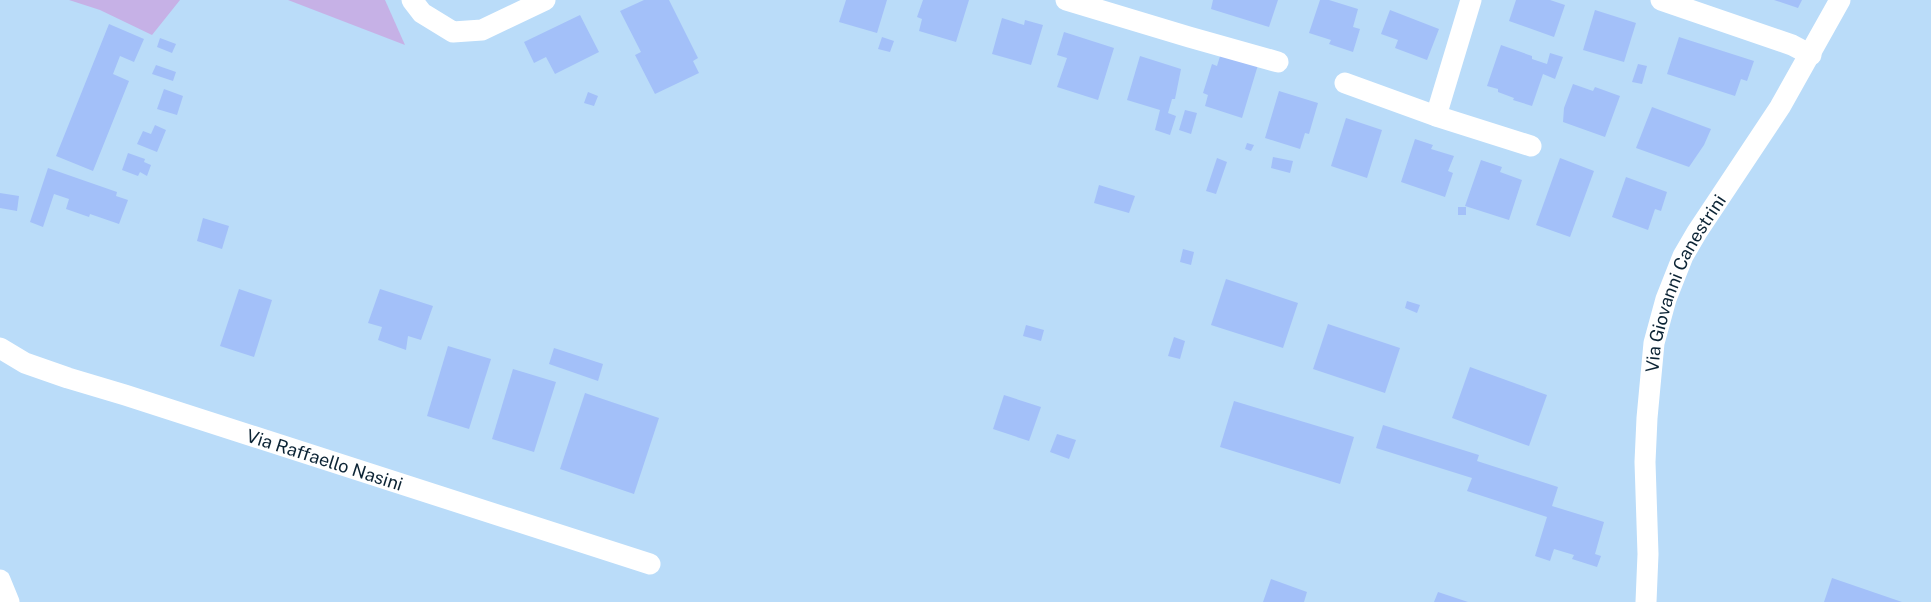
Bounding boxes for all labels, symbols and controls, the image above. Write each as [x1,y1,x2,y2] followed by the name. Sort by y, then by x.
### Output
[1641,190,1730,373] street label: Via Giovanni Canestrini
[244,424,406,494] street label: Via Raffaello Nasini

